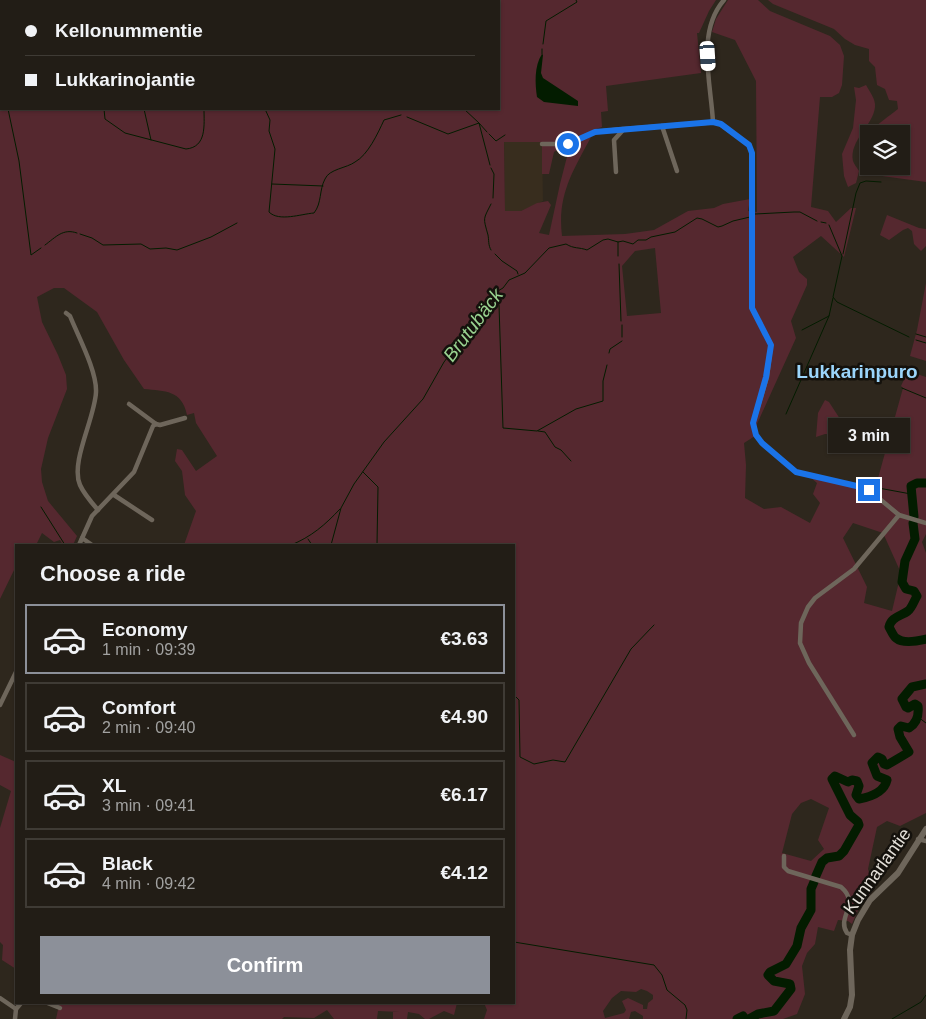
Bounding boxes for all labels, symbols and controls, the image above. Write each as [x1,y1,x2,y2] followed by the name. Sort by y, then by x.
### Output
[55,20,203,41] text: Kellonummentie
[699,41,716,71] car
[55,69,195,90] text: Lukkarinojantie
[860,125,910,175] map controls
[860,125,910,175] button: layers
[557,133,579,155] route start
[439,283,508,365] water label: Brutubäck
[796,361,918,382] district label: Lukkarinpuro
[828,418,910,452] callout: 3 min
[848,427,890,444] text: 3 min
[858,479,880,501] route end
[40,561,185,586] text: Choose a ride
[42,617,87,662] icon: car
[102,619,188,640] text: Economy
[440,628,488,649] text: €3.63
[102,641,195,658] text: 1 min · 09:39
[42,695,87,740] icon: car
[102,697,176,718] text: Comfort
[440,706,488,727] text: €4.90
[102,719,195,736] text: 2 min · 09:40
[42,773,87,818] icon: car
[102,775,126,796] text: XL
[440,784,488,805] text: €6.17
[102,797,195,814] text: 3 min · 09:41
[839,824,915,918] street label: Kunnarlantie
[42,851,87,896] icon: car
[102,853,153,874] text: Black
[440,862,488,883] text: €4.12
[102,875,195,892] text: 4 min · 09:42
[40,936,490,994] button: Confirm

